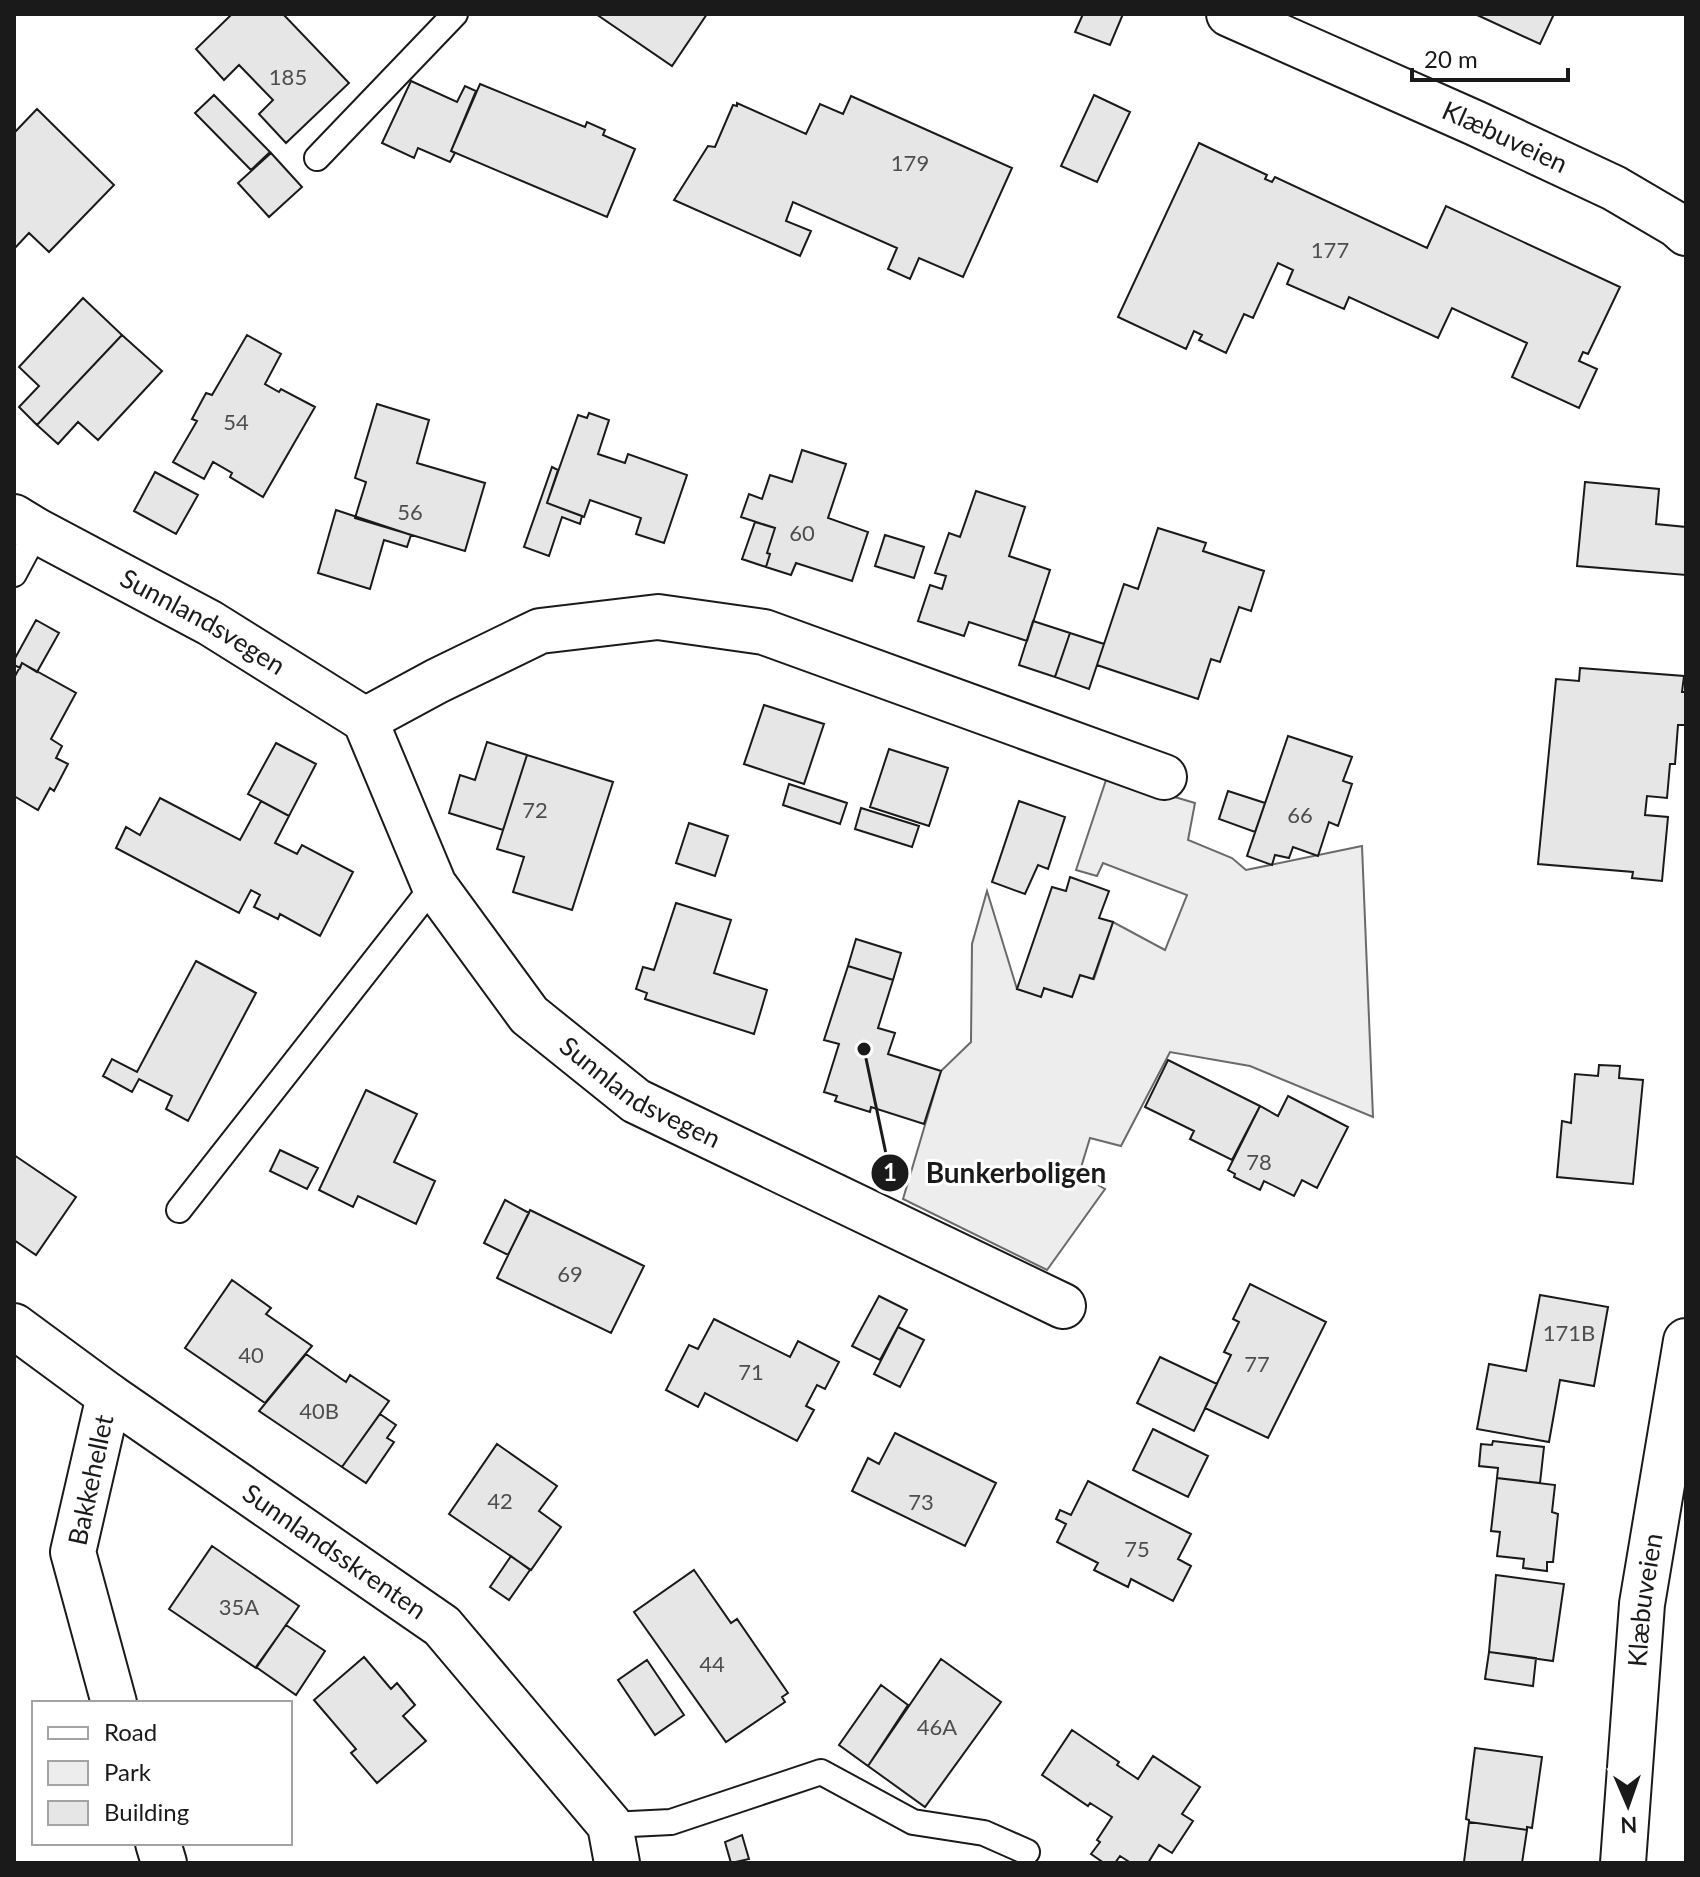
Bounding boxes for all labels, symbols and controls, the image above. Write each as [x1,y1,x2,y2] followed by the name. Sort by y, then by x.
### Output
[1412,32,1568,82] scale bar
[1424,44,1478,73] text: 20 m
[269,63,307,90] house number: 185
[1437,94,1573,179] street label: Klæbuveien
[891,149,929,176] house number: 179
[1311,236,1349,263] house number: 177
[223,408,249,435] house number: 54
[397,498,423,525] house number: 56
[789,519,815,546] house number: 60
[115,561,292,681] street label: Sunnlandsvegen
[522,796,548,823] house number: 72
[1287,801,1313,828] house number: 66
[554,1029,726,1154] street label: Sunnlandsvegen
[870,1147,1123,1199] callout: Bunkerboligen
[1246,1148,1272,1175] house number: 78
[926,1155,1106,1189] text: Bunkerboligen
[883,1157,897,1186] text: 1
[557,1260,583,1287] house number: 69
[1543,1319,1595,1346] house number: 171B
[238,1341,264,1368] house number: 40
[1244,1350,1270,1377] house number: 77
[738,1358,764,1385] house number: 71
[299,1397,339,1424] house number: 40B
[61,1411,120,1548] street label: Bakkehellet
[237,1476,433,1625] street label: Sunnlandsskrenten
[487,1487,513,1514] house number: 42
[908,1488,934,1515] house number: 73
[1620,1531,1669,1668] street label: Klæbuveien
[1124,1535,1150,1562] house number: 75
[219,1593,259,1620] house number: 35A
[699,1650,725,1677] house number: 44
[32,1701,292,1845] legend
[917,1713,957,1740] house number: 46A
[104,1717,157,1746] text: Road
[104,1757,152,1786] text: Park
[1588,1765,1668,1845] north arrow
[104,1797,189,1826] text: Building
[1620,1812,1638,1839] text: N

